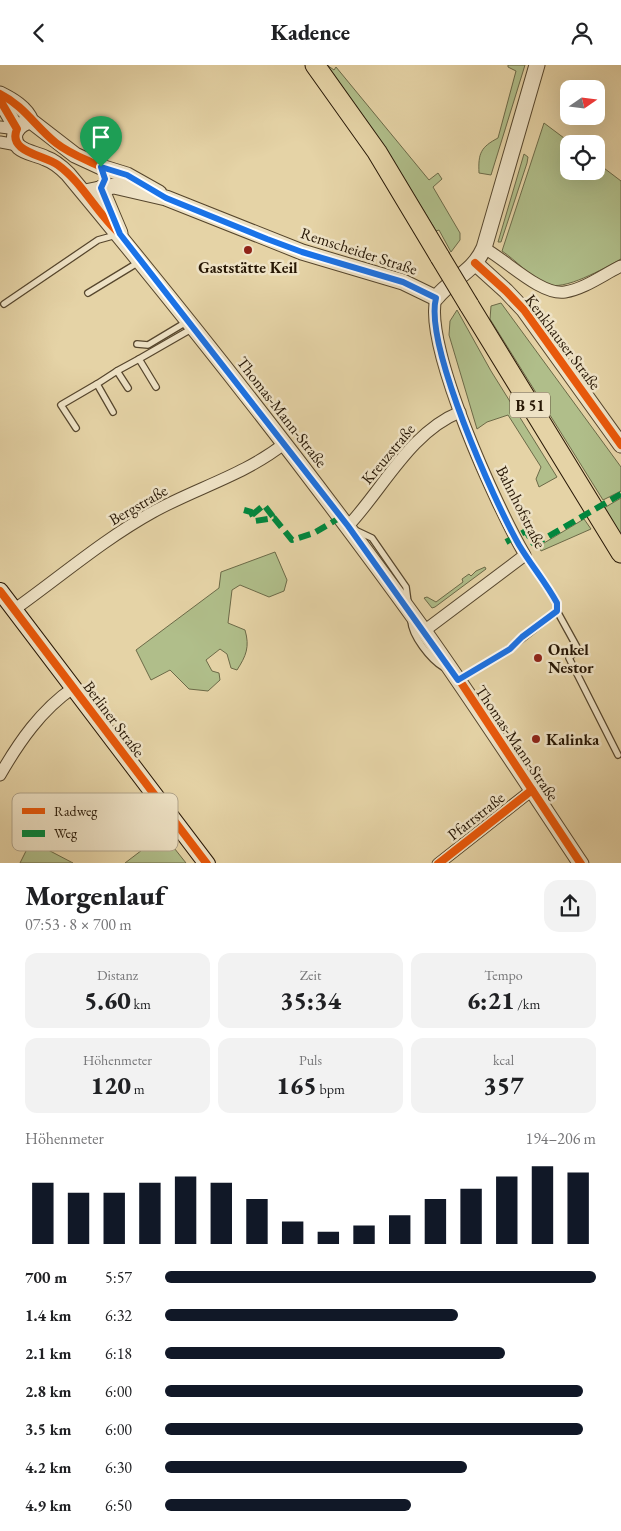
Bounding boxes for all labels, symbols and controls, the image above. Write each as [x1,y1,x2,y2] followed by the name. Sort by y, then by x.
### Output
[271,18,350,47] text: Kadence
[25,19,53,47] icon: back
[568,19,596,47] icon: person
[560,80,605,125] north arrow
[560,80,605,180] map controls
[80,116,122,167] pin
[87,123,115,151] icon: arrive
[560,135,605,180] button: locate
[298,222,420,280] street label: Remscheider Straße
[242,244,254,256] marker: Gaststätte Keil
[198,257,298,278] place label: Gaststätte Keil
[520,290,606,394] street label: Kenkhauser Straße
[232,352,332,472] street label: Thomas-Mann-Straße
[510,393,550,417] road number: B 51
[356,419,420,489] street label: Kreuzstraße
[491,462,551,552] street label: Bahnhofstraße
[105,480,171,530] street label: Bergstraße
[548,639,594,678] place label: Onkel Nestor
[532,652,544,664] marker: Onkel Nestor
[78,677,150,761] street label: Berliner Straße
[470,681,564,805] street label: Thomas-Mann-Straße
[546,729,600,750] place label: Kalinka
[530,733,542,745] marker: Kalinka
[443,787,509,845] street label: Pfarrstraße
[12,793,178,851] legend
[54,802,98,820] text: Radweg
[54,824,78,842] text: Weg
[25,877,165,913] text: Morgenlauf
[544,880,596,932] button: share
[25,914,132,935] text: 07:53 · 8 × 700 m
[97,966,138,984] text: Distanz
[300,966,321,984] text: Zeit
[484,966,523,984] text: Tempo
[84,984,131,1016] text: 5.60
[280,984,341,1016] text: 35:34
[467,984,514,1016] text: 6:21
[131,995,151,1013] text: km
[514,995,540,1013] text: /km
[83,1051,152,1069] text: Höhenmeter
[299,1051,322,1069] text: Puls
[493,1051,514,1069] text: kcal
[90,1069,131,1101] text: 120
[276,1069,317,1101] text: 165
[483,1069,524,1101] text: 357
[131,1080,145,1098] text: m
[317,1080,345,1098] text: bpm
[25,1128,104,1149] text: Höhenmeter
[525,1128,596,1149] text: 194–206 m
[25,1267,67,1288] text: 700 m
[105,1267,132,1288] text: 5:57
[25,1305,71,1326] text: 1.4 km
[105,1305,132,1326] text: 6:32
[25,1343,71,1364] text: 2.1 km
[105,1343,132,1364] text: 6:18
[25,1381,71,1402] text: 2.8 km
[105,1381,132,1402] text: 6:00
[25,1419,71,1440] text: 3.5 km
[105,1419,132,1440] text: 6:00
[25,1457,71,1478] text: 4.2 km
[105,1457,132,1478] text: 6:30
[25,1495,71,1516] text: 4.9 km
[105,1495,132,1516] text: 6:50

